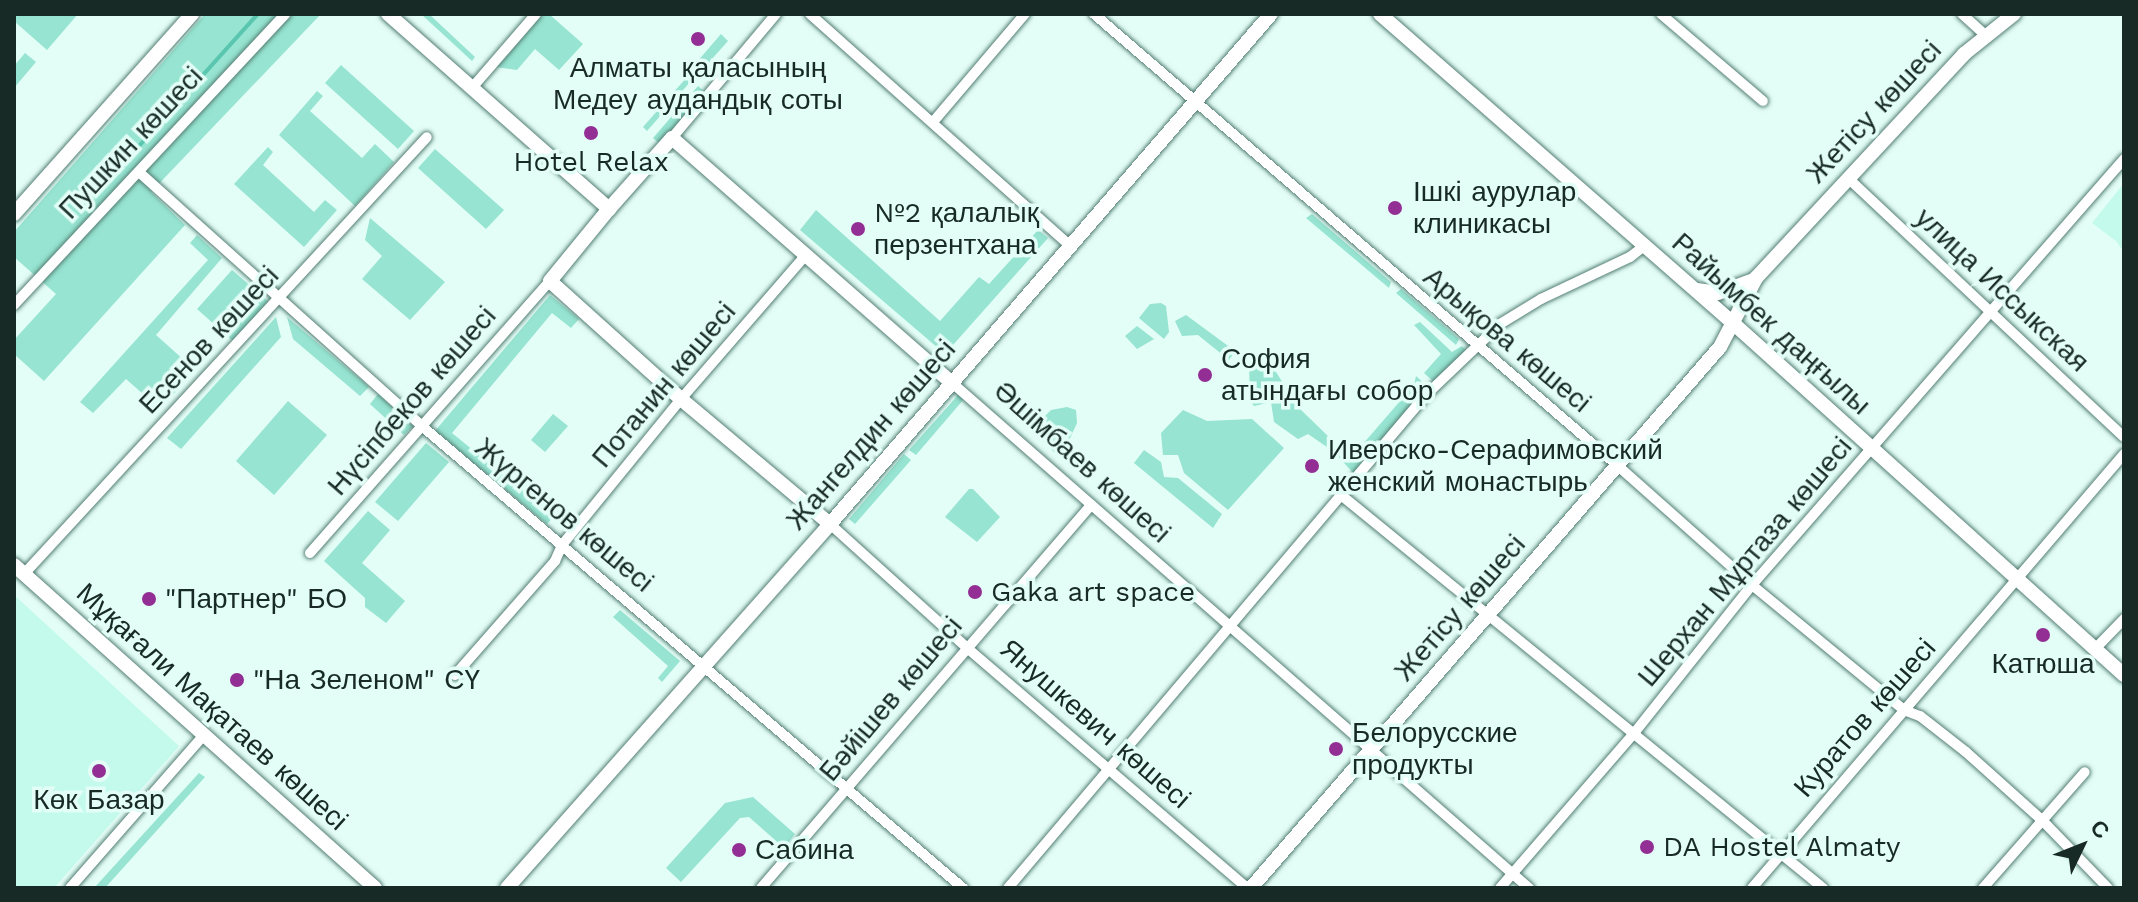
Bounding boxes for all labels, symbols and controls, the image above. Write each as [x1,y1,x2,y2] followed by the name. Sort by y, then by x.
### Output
[689,30,707,48] marker: Алматы қаласының Медеу аудандық соты
[1799,34,1949,190] street label: Жетісу көшесі
[553,51,843,117] place label: Алматы қаласының Медеу аудандық соты
[52,60,210,226] street label: Пушкин көшесі
[582,124,600,142] marker: Hotel Relax
[513,145,669,179] place label: Hotel Relax
[1413,175,1576,241] place label: Ішкі аурулар клиникасы
[874,196,1039,262] place label: №2 қалалық перзентхана
[1384,197,1406,219] marker: Ішкі аурулар клиникасы
[1908,201,2096,379] street label: улица Иссыкская
[849,220,867,238] marker: №2 қалалық перзентхана
[1665,226,1877,422] street label: Райымбек даңғылы
[132,259,286,421] street label: Есенов көшесі
[1417,260,1597,420] street label: Арықова көшесі
[585,296,743,474] street label: Потанин көшесі
[321,300,503,502] street label: Нүсіпбеков көшесі
[779,333,963,537] street label: Жангелдин көшесі
[1221,342,1433,408] place label: София атындағы собор
[1196,366,1214,384] marker: София атындағы собор
[987,374,1177,550] street label: Әшімбаев көшесі
[468,431,660,599] street label: Жүргенов көшесі
[1631,431,1859,693] street label: Шерхан Мұртаза көшесі
[1328,433,1663,499] place label: Иверско-Серафимовский женский монастырь
[1303,457,1321,475] marker: Иверско-Серафимовский женский монастырь
[1387,528,1533,688] street label: Жетісу көшесі
[991,575,1196,609] place label: Gaka art space
[70,576,354,838] street label: Мұқағали Мақатаев көшесі
[165,582,347,616] place label: "Партнер" БО
[966,583,984,601] marker: Gaka art space
[140,590,158,608] marker: "Партнер" БО
[812,610,970,788] street label: Бәйішев көшесі
[2034,626,2052,644] marker: Катюша
[993,632,1197,816] street label: Янушкевич көшесі
[1787,632,1943,804] street label: Куратов көшесі
[1991,647,2095,681] place label: Катюша
[253,663,480,697] place label: "На Зеленом" СҮ
[228,671,246,689] marker: "На Зеленом" СҮ
[1352,716,1518,782] place label: Белорусские продукты
[1327,740,1345,758] marker: Белорусские продукты
[90,762,108,780] marker: Көк Базар
[33,783,165,817] place label: Көк Базар
[2042,806,2122,886] north arrow
[2085,815,2114,844] text: С
[1663,830,1904,864] place label: DA Hostel Almaty
[755,833,854,867] place label: Сабина
[1638,838,1656,856] marker: DA Hostel Almaty
[730,841,748,859] marker: Сабина

